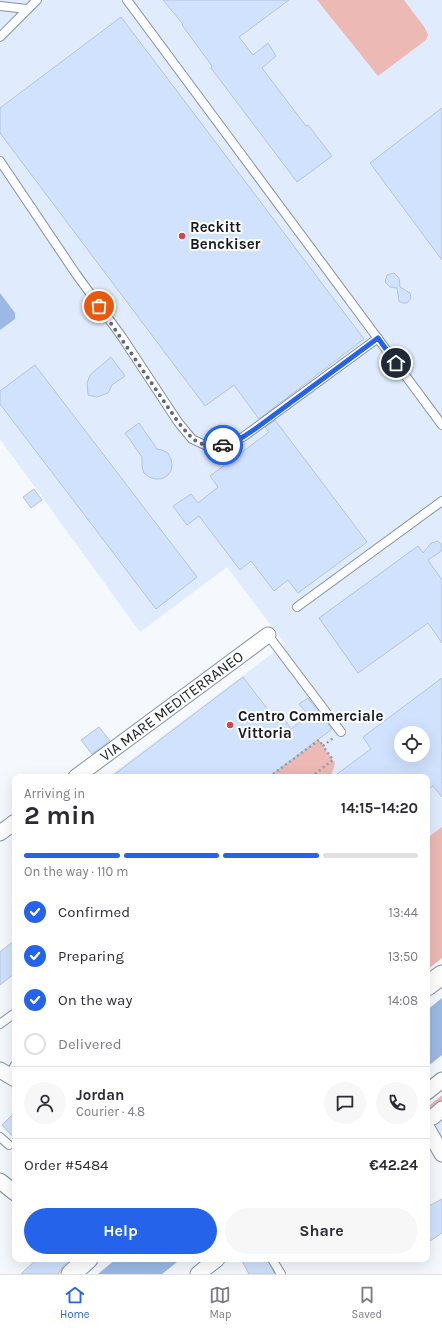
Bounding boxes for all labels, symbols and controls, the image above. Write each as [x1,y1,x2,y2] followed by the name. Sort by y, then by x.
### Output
[190,218,261,253] place label: Reckitt Benckiser
[177,231,187,241] marker: Reckitt Benckiser
[82,289,116,323] pin
[88,295,110,317] icon: bag
[379,346,413,380] pin
[385,352,407,374] icon: home
[203,425,243,465] courier
[212,434,234,456] icon: car
[96,647,247,765] street label: VIA MARE MEDITERRANEO
[238,707,383,742] place label: Centro Commerciale Vittoria
[225,720,235,730] marker: Centro Commerciale Vittoria
[394,726,430,762] map controls
[394,726,430,762] button: locate
[24,786,85,801] text: Arriving in
[341,799,418,817] text: 14:15–14:20
[24,800,96,831] text: 2 min
[24,864,129,879] text: On the way · 110 m
[24,901,46,923] icon: check
[58,903,130,921] text: Confirmed
[389,905,418,920] text: 13:44
[24,945,46,967] icon: check
[58,947,124,965] text: Preparing
[388,949,418,964] text: 13:50
[24,989,46,1011] icon: check
[58,991,132,1009] text: On the way
[388,993,418,1008] text: 14:08
[58,1035,122,1053] text: Delivered
[24,1082,66,1124] button: person
[324,1082,366,1124] button: chat
[376,1082,418,1124] button: phone
[76,1086,124,1104] text: Jordan
[76,1104,145,1119] text: Courier · 4.8
[24,1156,109,1174] text: Order #5484
[369,1156,418,1174] text: €42.24
[24,1208,217,1254] button: Help
[225,1208,418,1254] button: Share
[60,1284,89,1321] tab: Home
[209,1284,231,1321] tab: Map
[352,1284,382,1321] tab: Saved

